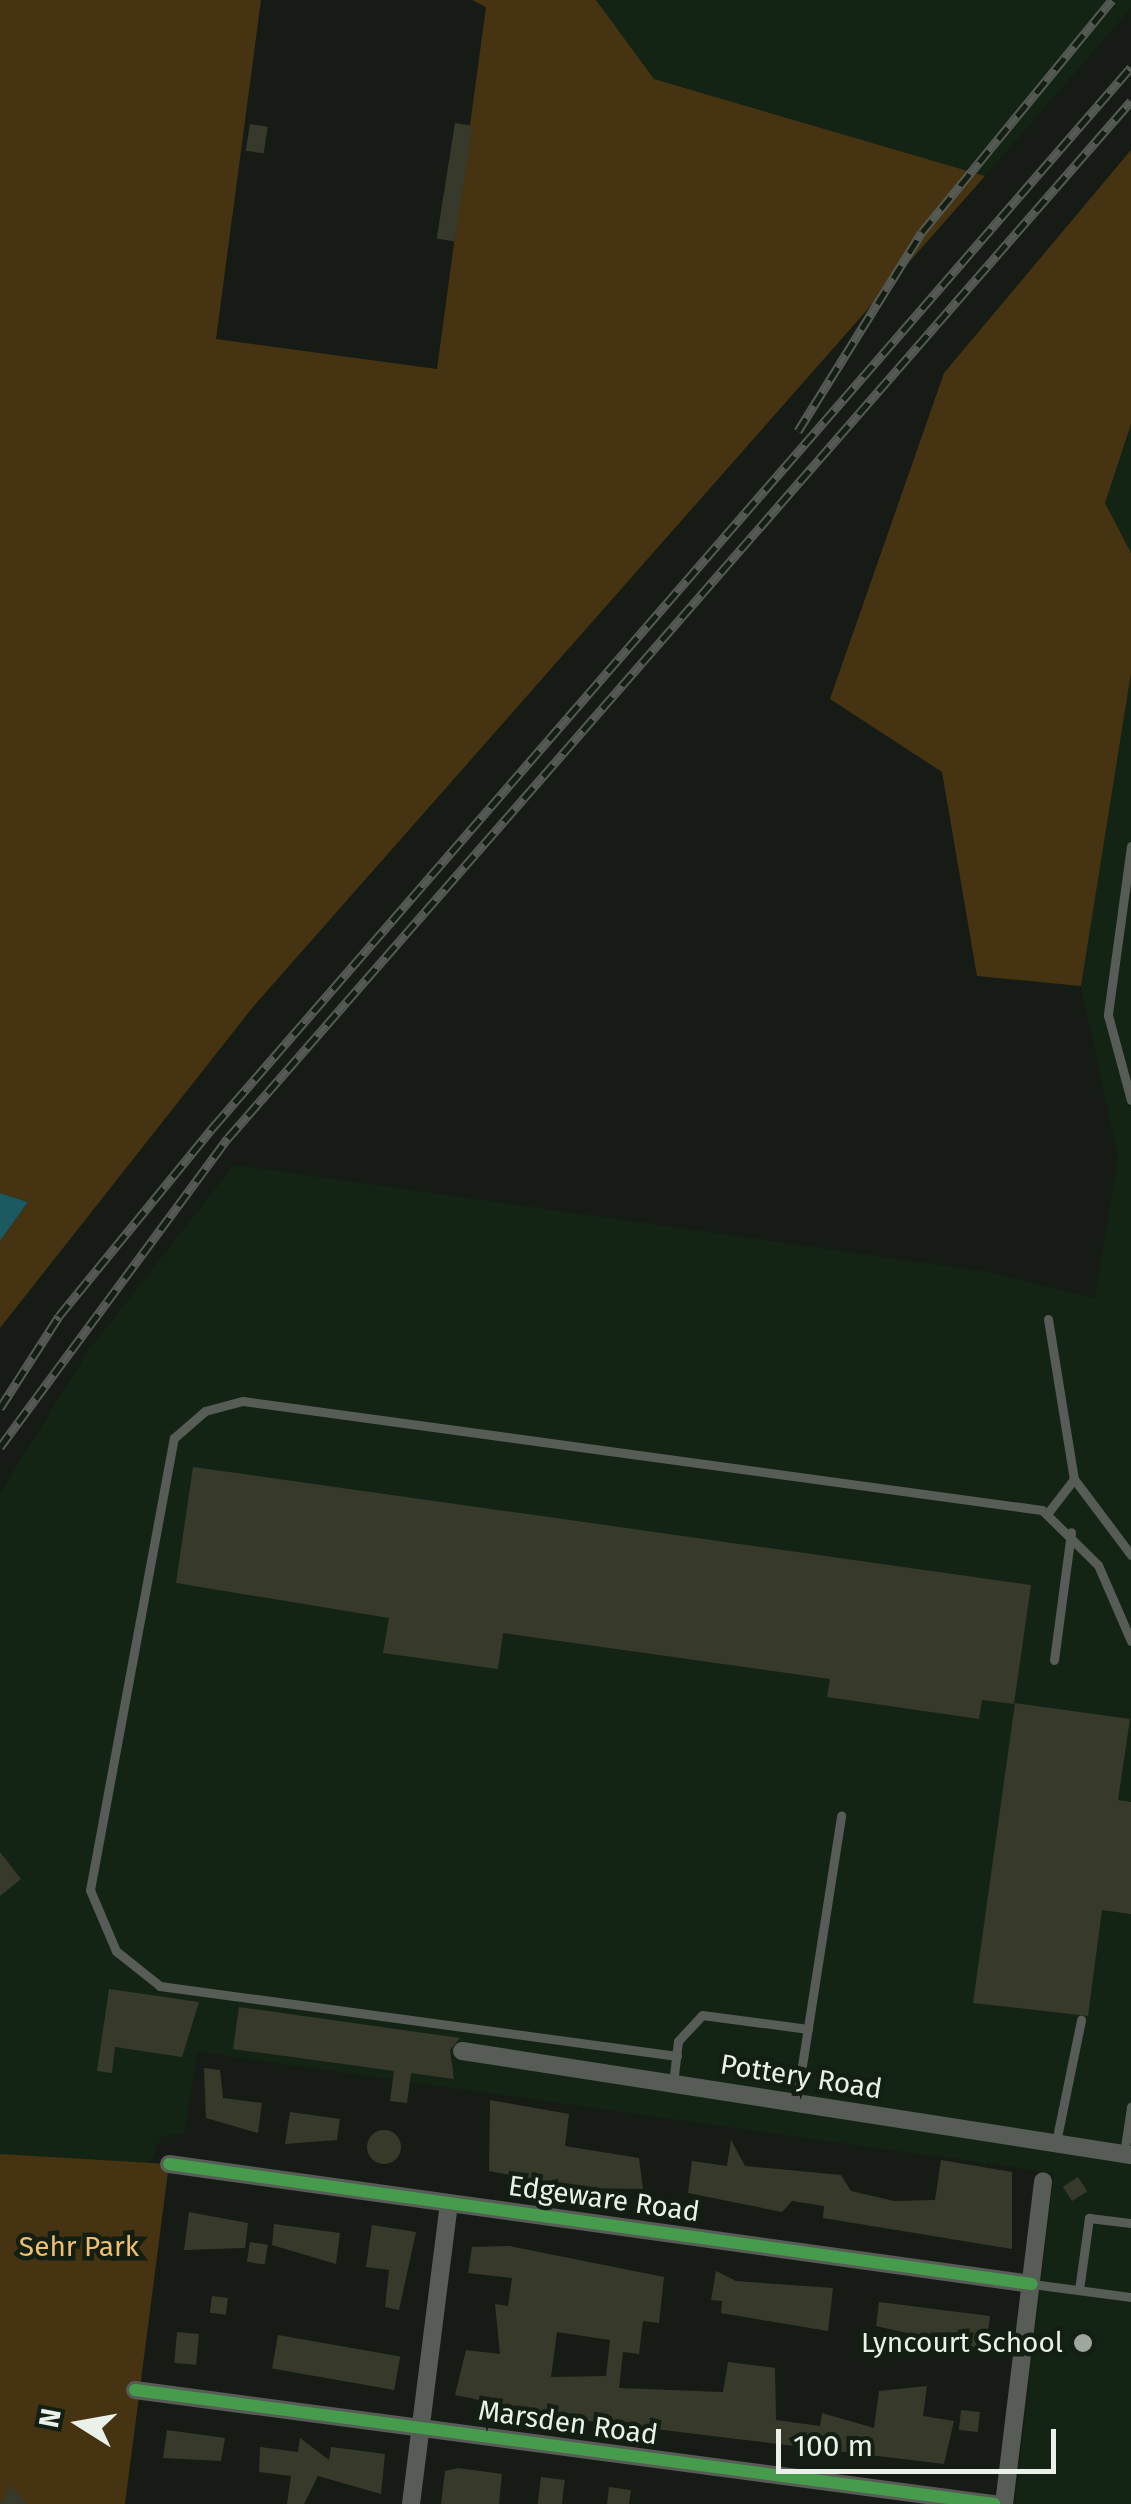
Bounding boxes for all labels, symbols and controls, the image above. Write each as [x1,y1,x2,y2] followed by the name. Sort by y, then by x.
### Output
[718,2048,884,2106] street label: Pottery Road
[506,2169,702,2229] street label: Edgeware Road
[19,2230,139,2264] park label: Sehr Park
[861,2326,1063,2360] place label: Lyncourt School
[1072,2332,1094,2354] marker: Lyncourt School
[30,2374,130,2474] north arrow
[476,2394,660,2452] street label: Marsden Road
[32,2406,68,2430] text: N
[781,2409,1061,2471] scale bar
[793,2428,873,2464] text: 100 m

